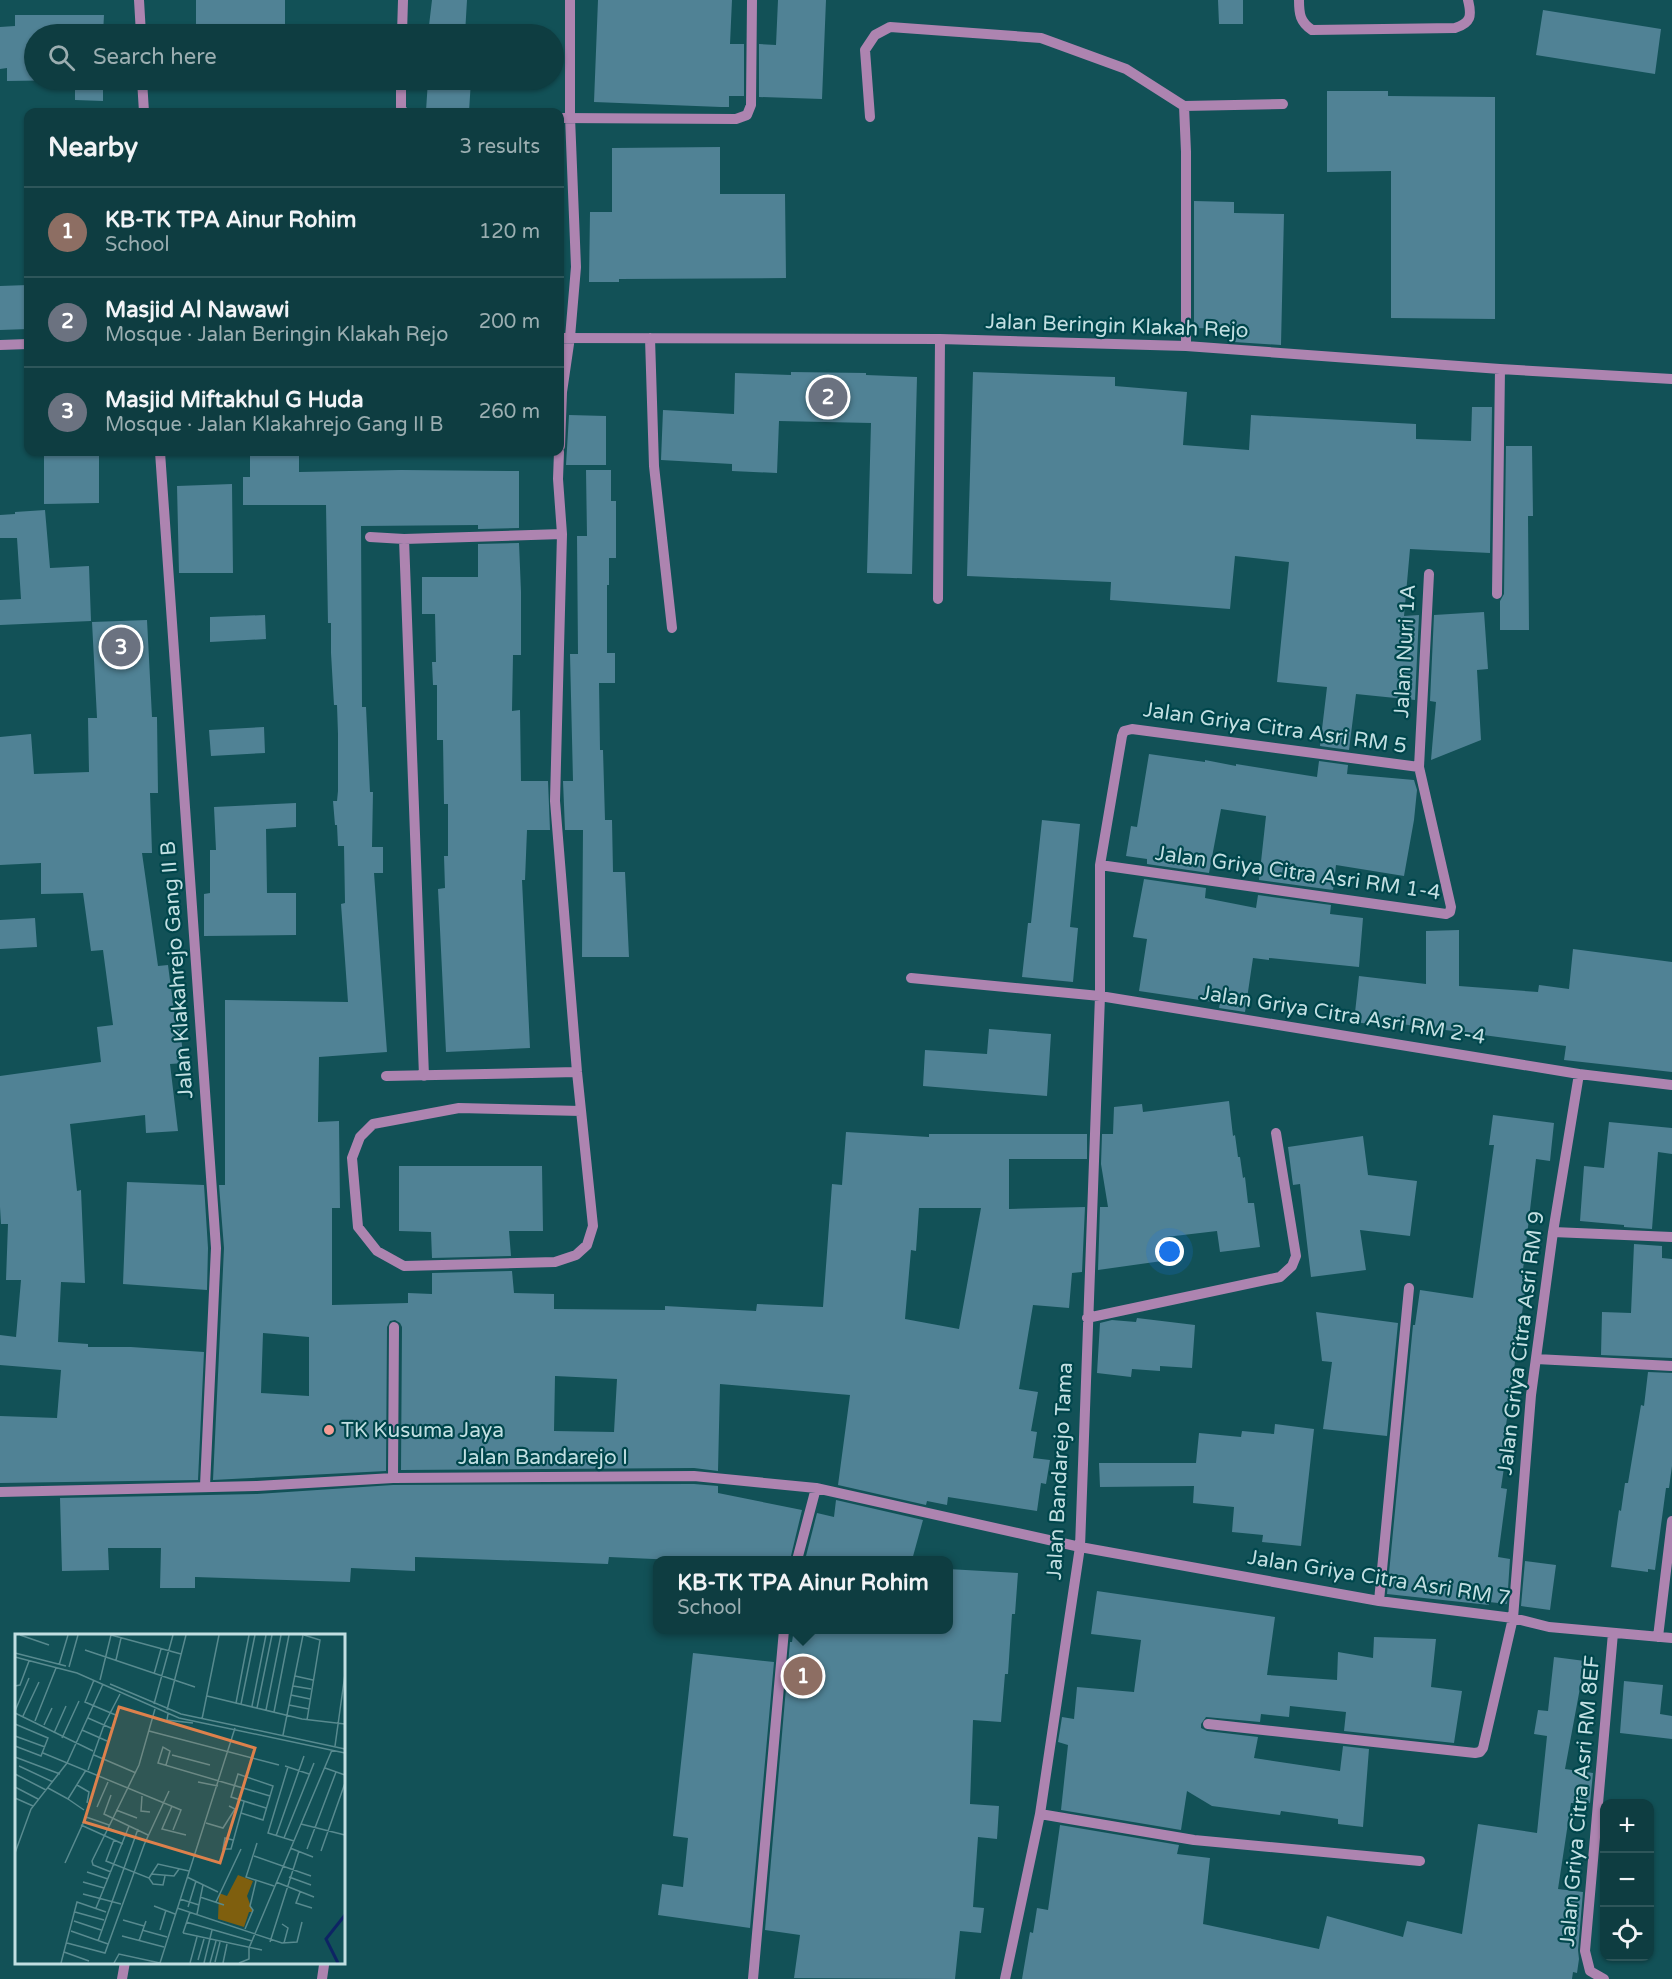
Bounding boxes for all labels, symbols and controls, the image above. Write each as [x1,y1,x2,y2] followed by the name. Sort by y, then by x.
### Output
[24,24,564,90] search box
[45,41,78,74] icon: search
[93,44,217,70] text: Search here
[48,132,138,163] text: Nearby
[460,135,540,159] text: 3 results
[105,207,356,233] text: KB-TK TPA Ainur Rohim
[61,220,74,244] text: 1
[479,220,540,244] text: 120 m
[105,233,169,257] text: School
[105,297,290,323] text: Masjid Al Nawawi
[985,309,1249,343] street label: Jalan Beringin Klakah Rejo
[61,310,74,334] text: 2
[479,310,540,334] text: 200 m
[105,323,448,347] text: Mosque · Jalan Beringin Klakah Rejo
[808,374,848,420] pin: 2
[105,387,364,413] text: Masjid Miftakhul G Huda
[61,400,74,424] text: 3
[479,400,540,424] text: 260 m
[105,413,443,437] text: Mosque · Jalan Klakahrejo Gang II B
[1389,584,1421,718] street label: Jalan Nuri 1A
[102,624,140,670] pin: 3
[1142,697,1408,759] street label: Jalan Griya Citra Asri RM 5
[156,840,198,1100] street label: Jalan Klakahrejo Gang II B
[1154,841,1442,905] street label: Jalan Griya Citra Asri RM 1-4
[1199,980,1487,1050] street label: Jalan Griya Citra Asri RM 2-4
[1492,1209,1550,1477] street label: Jalan Griya Citra Asri RM 9
[1155,1237,1184,1266] your location
[1042,1361,1078,1581] street label: Jalan Bandarejo Tama
[341,1418,504,1443] place label: TK Kusuma Jaya
[322,1423,336,1437] marker: TK Kusuma Jaya
[458,1445,628,1470] street label: Jalan Bandarejo I
[1246,1545,1512,1611] street label: Jalan Griya Citra Asri RM 7
[653,1556,953,1634] popup
[677,1570,929,1596] text: KB-TK TPA Ainur Rohim
[677,1596,742,1620] text: School
[15,1634,345,1964] inset map
[784,1654,822,1698] pin: 1
[1555,1654,1605,1948] street label: Jalan Griya Citra Asri RM 8EF
[1600,1799,1654,1961] map controls
[1600,1799,1654,1853] button: +
[1600,1853,1654,1907] button: −
[1600,1907,1654,1961] button: locate

